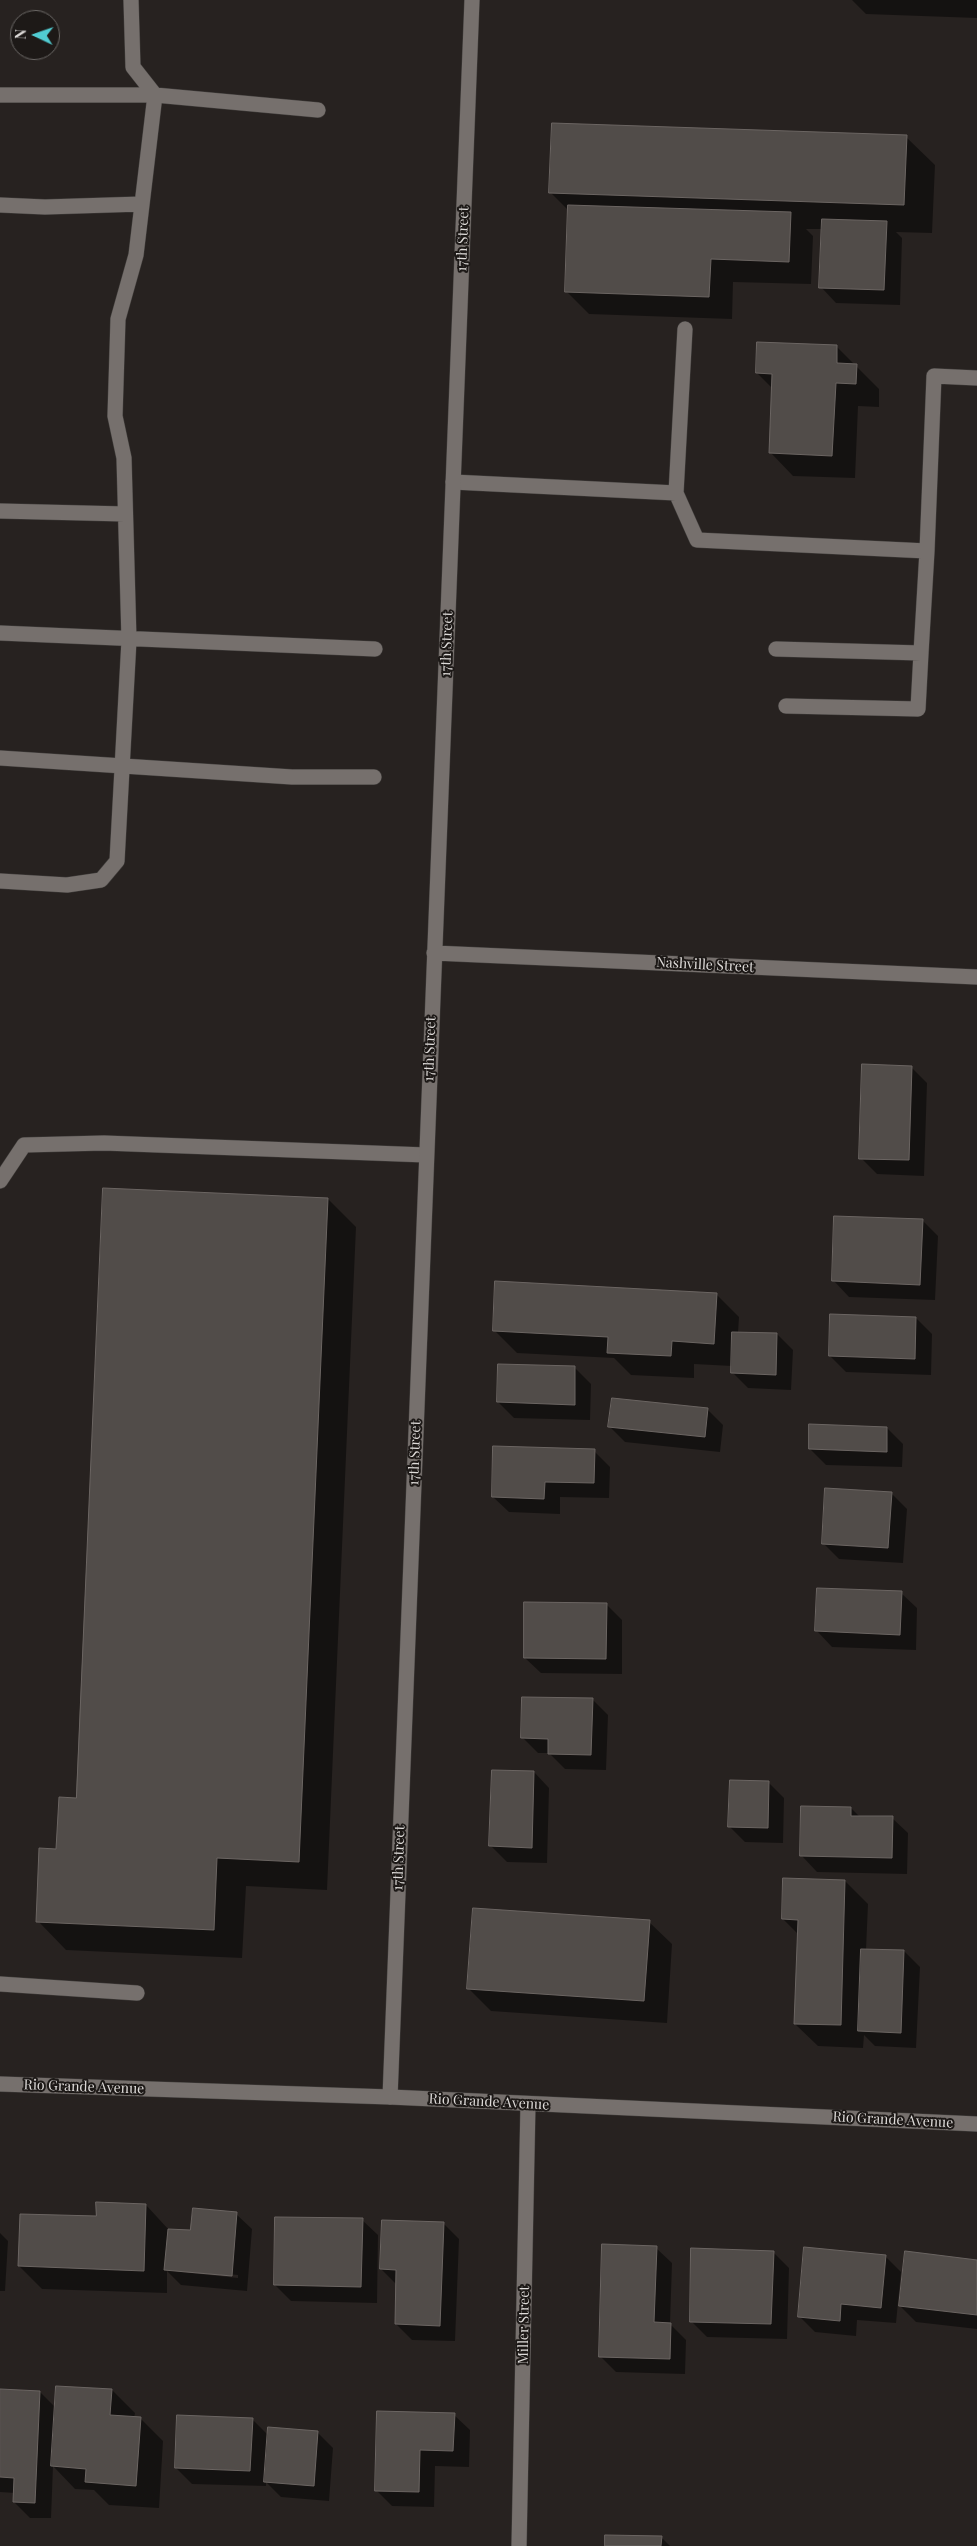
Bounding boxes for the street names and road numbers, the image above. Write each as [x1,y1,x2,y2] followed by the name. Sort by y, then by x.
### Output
[453,206,473,272] street label: 17th Street
[437,611,457,677] street label: 17th Street
[656,954,754,976] street label: Nashville Street
[420,1016,440,1082] street label: 17th Street
[405,1420,425,1486] street label: 17th Street
[389,1825,409,1891] street label: 17th Street
[23,2077,145,2097] street label: Rio Grande Avenue
[428,2090,550,2114] street label: Rio Grande Avenue
[832,2108,954,2132] street label: Rio Grande Avenue
[515,2286,533,2364] street label: Miller Street

